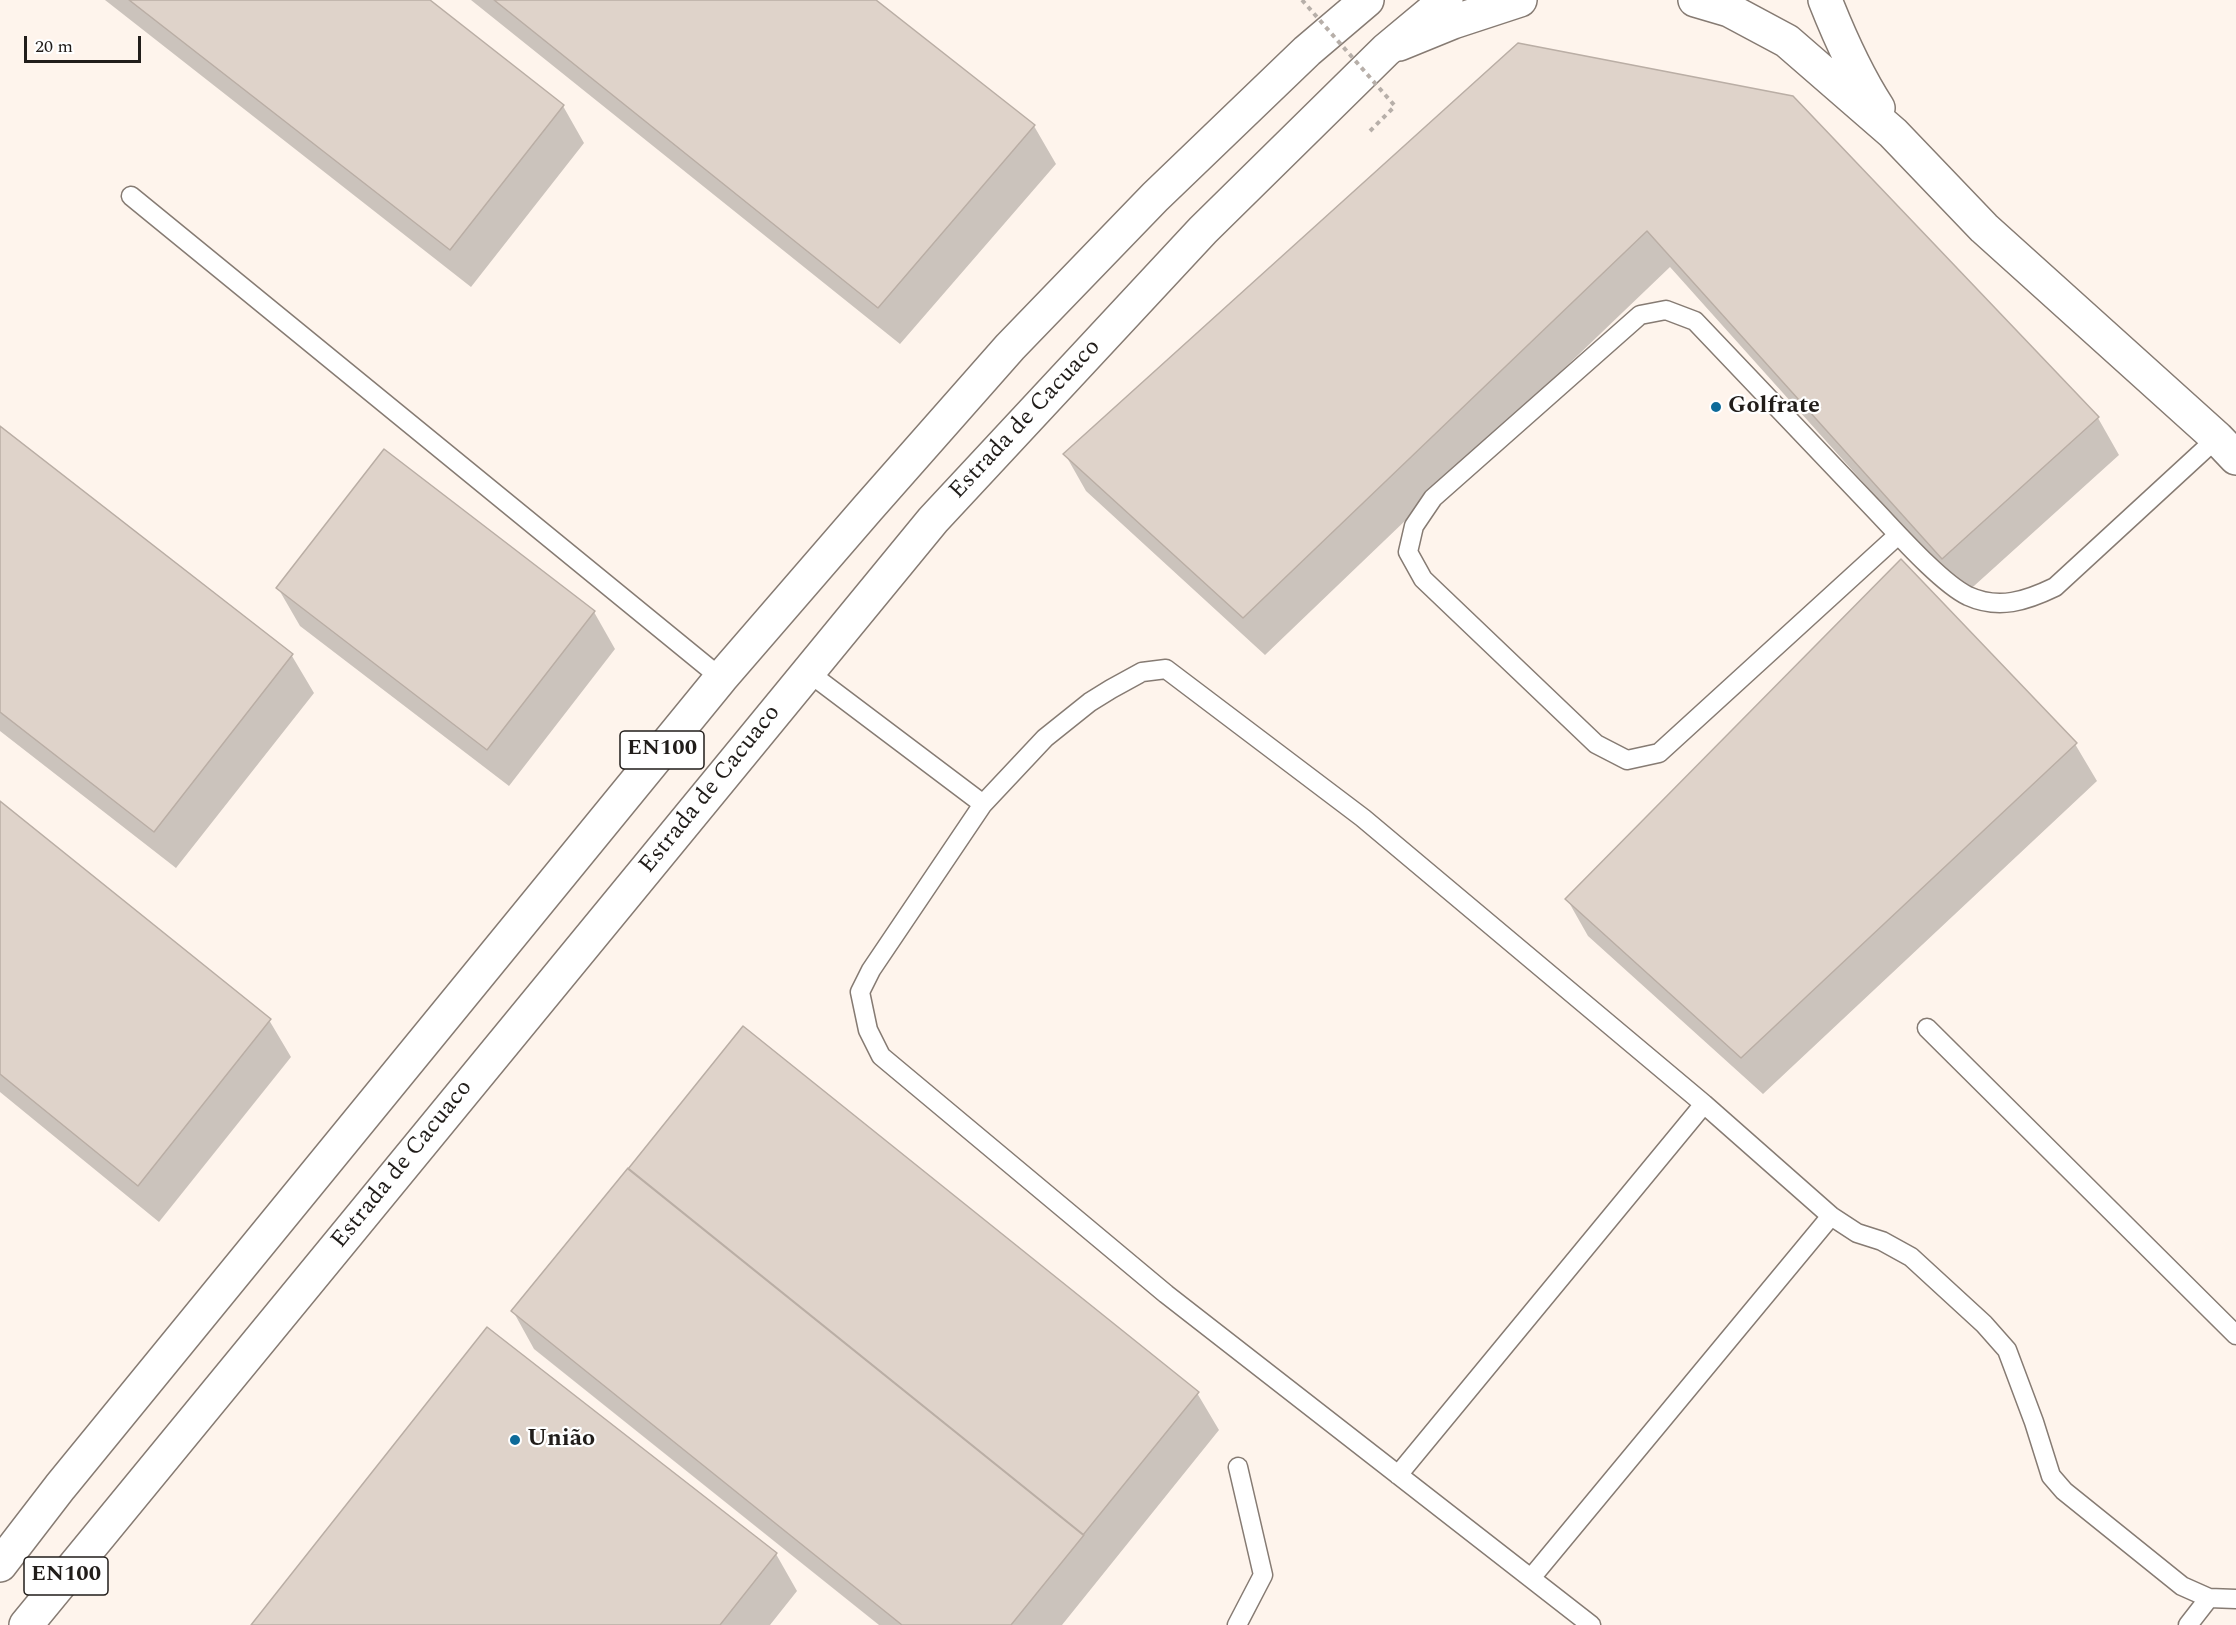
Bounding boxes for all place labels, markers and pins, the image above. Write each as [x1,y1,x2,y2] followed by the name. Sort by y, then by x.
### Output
[1728,393,1820,421] place label: Golfrate
[1709,400,1723,414] marker: Golfrate
[527,1426,595,1454] place label: União
[508,1433,522,1447] marker: União

